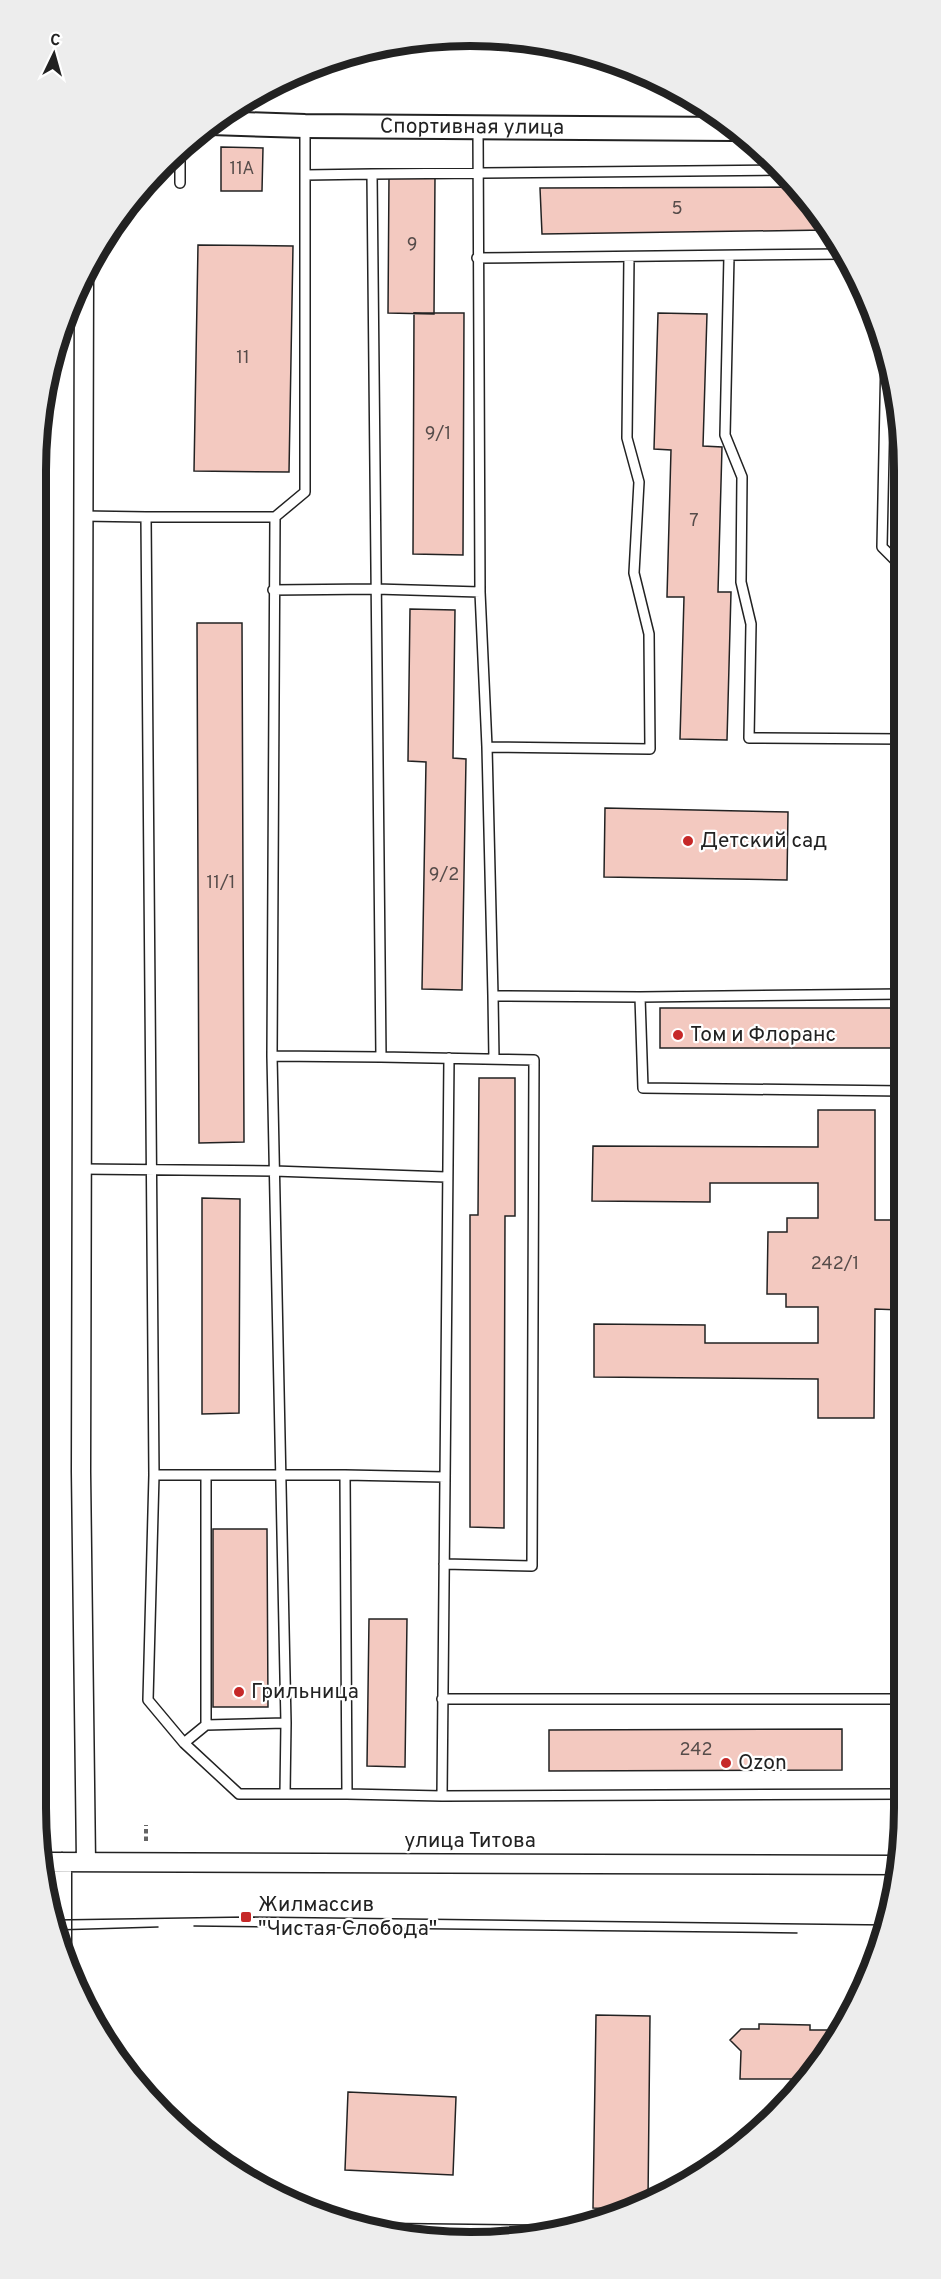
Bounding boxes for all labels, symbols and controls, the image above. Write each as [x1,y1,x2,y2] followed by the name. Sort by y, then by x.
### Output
[24,24,84,84] north arrow
[49,31,61,51] text: С
[380,113,564,141] street label: Спортивная улица
[229,158,255,181] house number: 11А
[671,198,683,221] house number: 5
[407,234,417,257] house number: 9
[236,347,250,370] house number: 11
[425,423,451,446] house number: 9/1
[689,510,699,533] house number: 7
[700,828,827,855] place label: Детский сад
[681,834,695,848] marker: Детский сад
[429,864,459,887] house number: 9/2
[207,872,235,895] house number: 11/1
[690,1022,836,1049] place label: Том и Флоранс
[671,1028,685,1042] marker: Том и Флоранс
[811,1253,859,1276] house number: 242/1
[251,1679,359,1706] place label: Грильница
[232,1685,246,1699] marker: Грильница
[679,1739,713,1762] house number: 242
[738,1750,787,1777] place label: Ozon
[719,1756,733,1770] marker: Ozon
[404,1828,536,1855] street label: улица Титова
[258,1892,437,1943] place label: Жилмассив "Чистая Слобода"
[239,1910,253,1924] marker: Жилмассив "Чистая Слобода"

